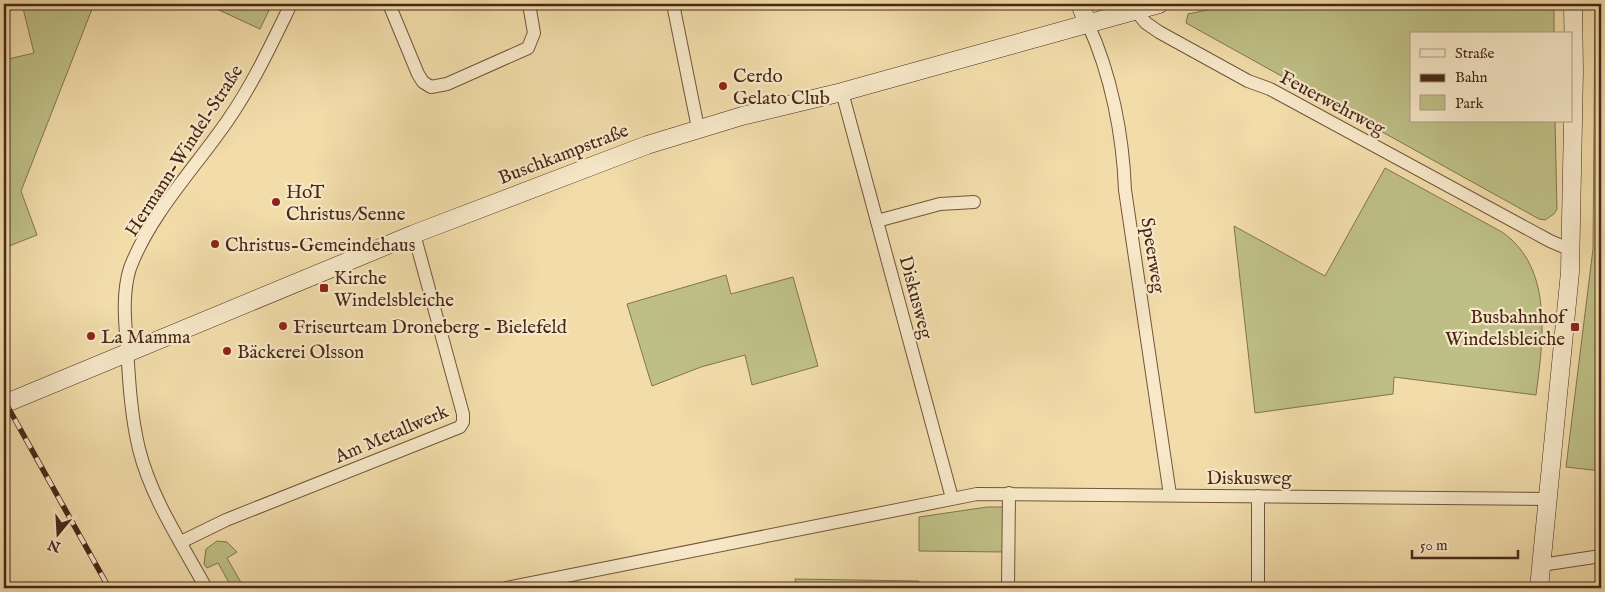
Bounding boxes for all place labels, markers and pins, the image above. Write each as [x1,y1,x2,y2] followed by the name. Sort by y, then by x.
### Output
[733,65,830,111] place label: Cerdo Gelato Club
[717,80,729,92] marker: Cerdo Gelato Club
[286,181,406,227] place label: HoT Christus/Senne
[270,196,282,208] marker: HoT Christus/Senne
[225,234,415,258] place label: Christus-Gemeindehaus
[209,238,221,250] marker: Christus-Gemeindehaus
[334,267,454,313] place label: Kirche Windelsbleiche
[318,282,330,294] marker: Kirche Windelsbleiche
[1445,306,1568,352] place label: Busbahnhof Windelsbleiche
[293,316,568,340] place label: Friseurteam Droneberg - Bielefeld
[277,320,289,332] marker: Friseurteam Droneberg - Bielefeld
[1569,321,1581,333] marker: Busbahnhof Windelsbleiche
[101,326,191,350] place label: La Mamma
[85,330,97,342] marker: La Mamma
[237,341,364,365] place label: Bäckerei Olsson
[221,345,233,357] marker: Bäckerei Olsson

